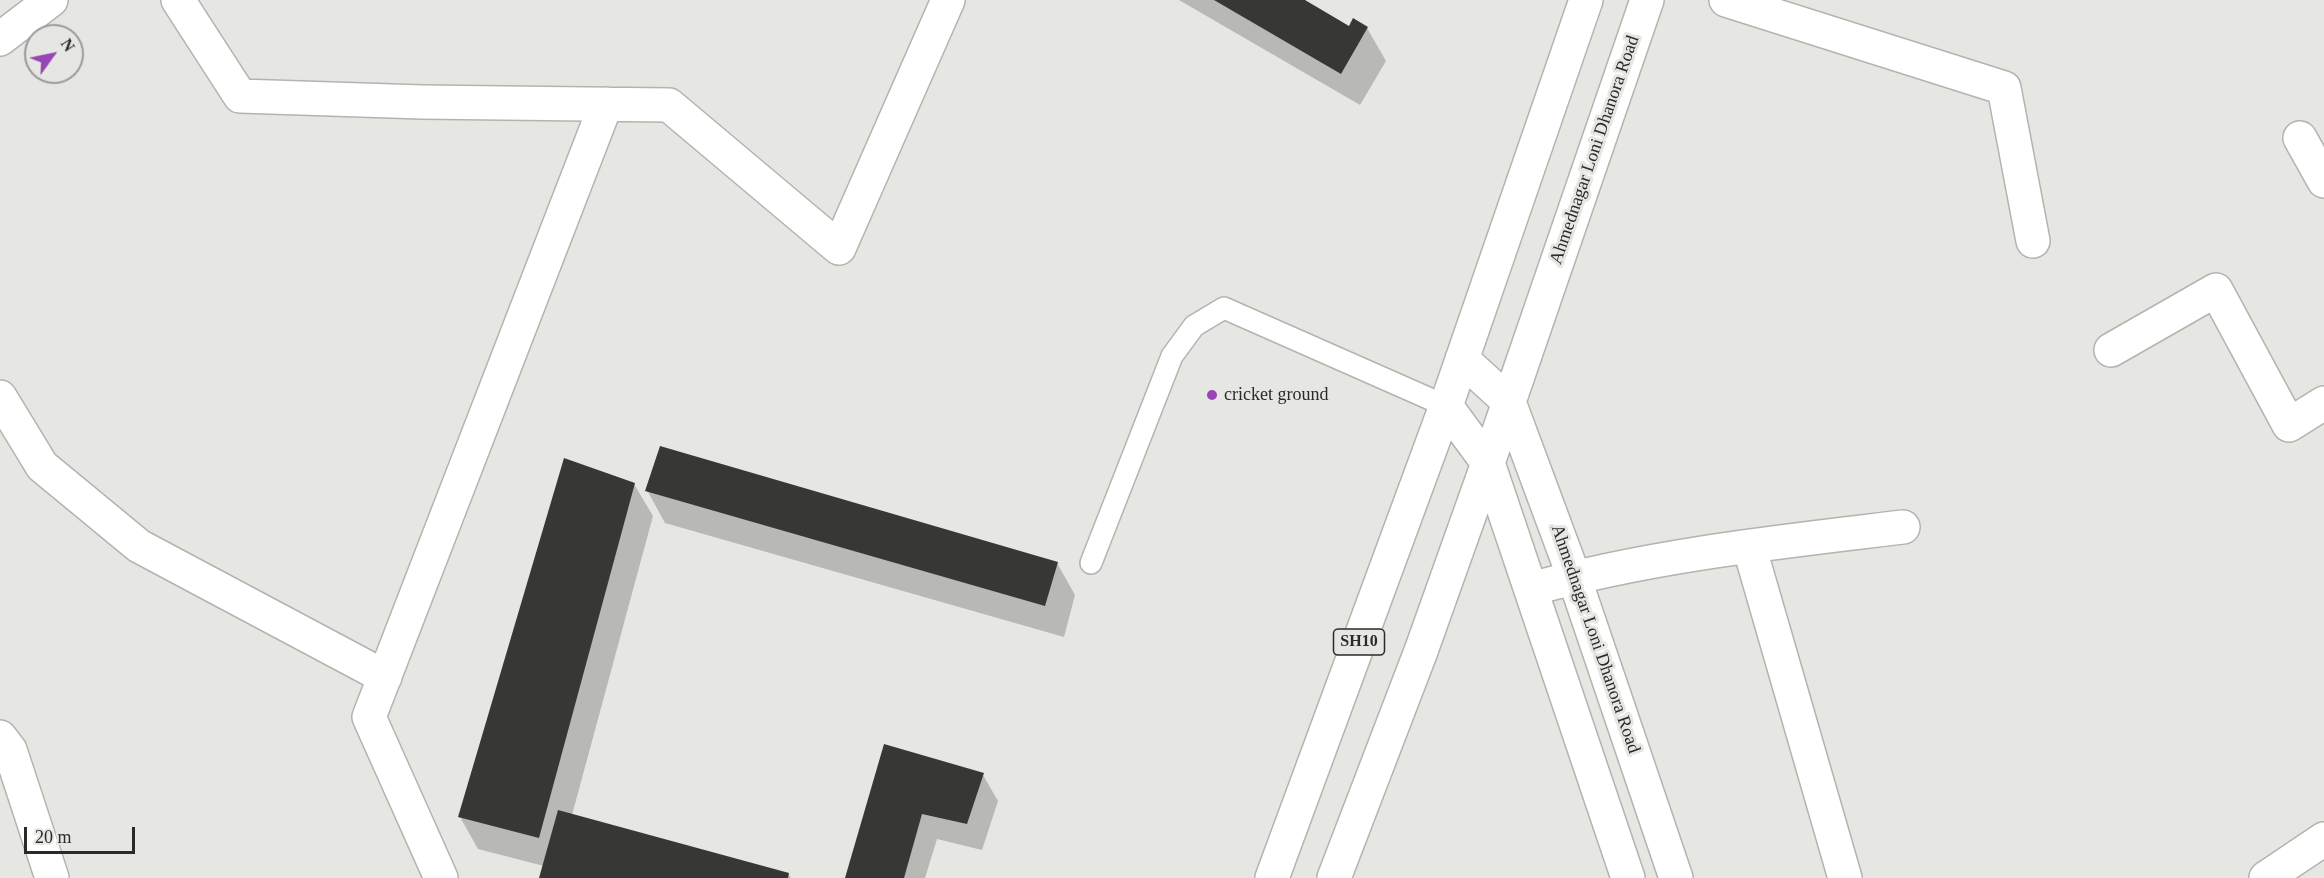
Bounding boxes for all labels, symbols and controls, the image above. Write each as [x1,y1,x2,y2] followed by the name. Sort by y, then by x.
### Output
[24,24,84,84] north arrow
[1546,33,1644,267] street label: Ahmednagar Loni Dhanora Road
[58,36,78,54] text: N
[1224,384,1328,406] place label: cricket ground
[1205,388,1219,402] marker: cricket ground
[1546,522,1644,756] street label: Ahmednagar Loni Dhanora Road
[1334,629,1384,655] road number: SH10
[27,815,138,853] scale bar
[35,827,72,847] text: 20 m

